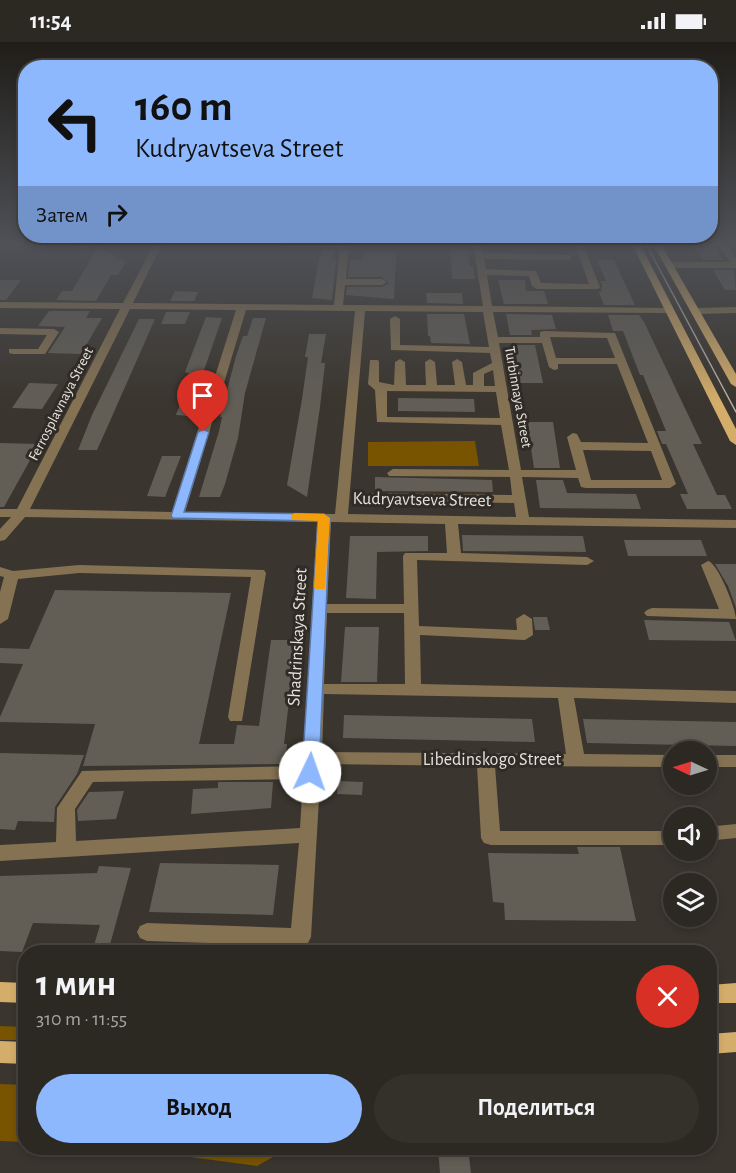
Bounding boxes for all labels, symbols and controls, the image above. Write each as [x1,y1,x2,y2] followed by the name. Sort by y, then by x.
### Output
[30,10,71,32] text: 11:54
[36,84,114,162] icon: left
[135,86,233,128] text: 160 m
[135,135,343,162] text: Kudryavtseva Street
[100,198,133,231] icon: right
[36,204,88,226] text: Затем
[26,345,96,463] street label: Ferrosplavnaya Street
[502,345,534,449] street label: Turbinnaya Street
[177,370,228,432] pin
[186,379,219,412] icon: arrive
[352,490,492,510] street label: Kudryavtseva Street
[285,567,311,707] street label: Shadrinskaya Street
[278,740,342,804] position arrow
[663,741,717,795] north arrow
[663,741,717,927] map controls
[423,751,562,769] street label: Libedinskogo Street
[663,807,717,861] button: sound
[663,873,717,927] button: layers
[636,965,699,1028] button: close
[36,966,116,1002] text: 1 мин
[36,1009,127,1029] text: 310 m · 11:55
[36,1074,362,1143] button: Выход
[374,1074,699,1143] button: Поделиться

